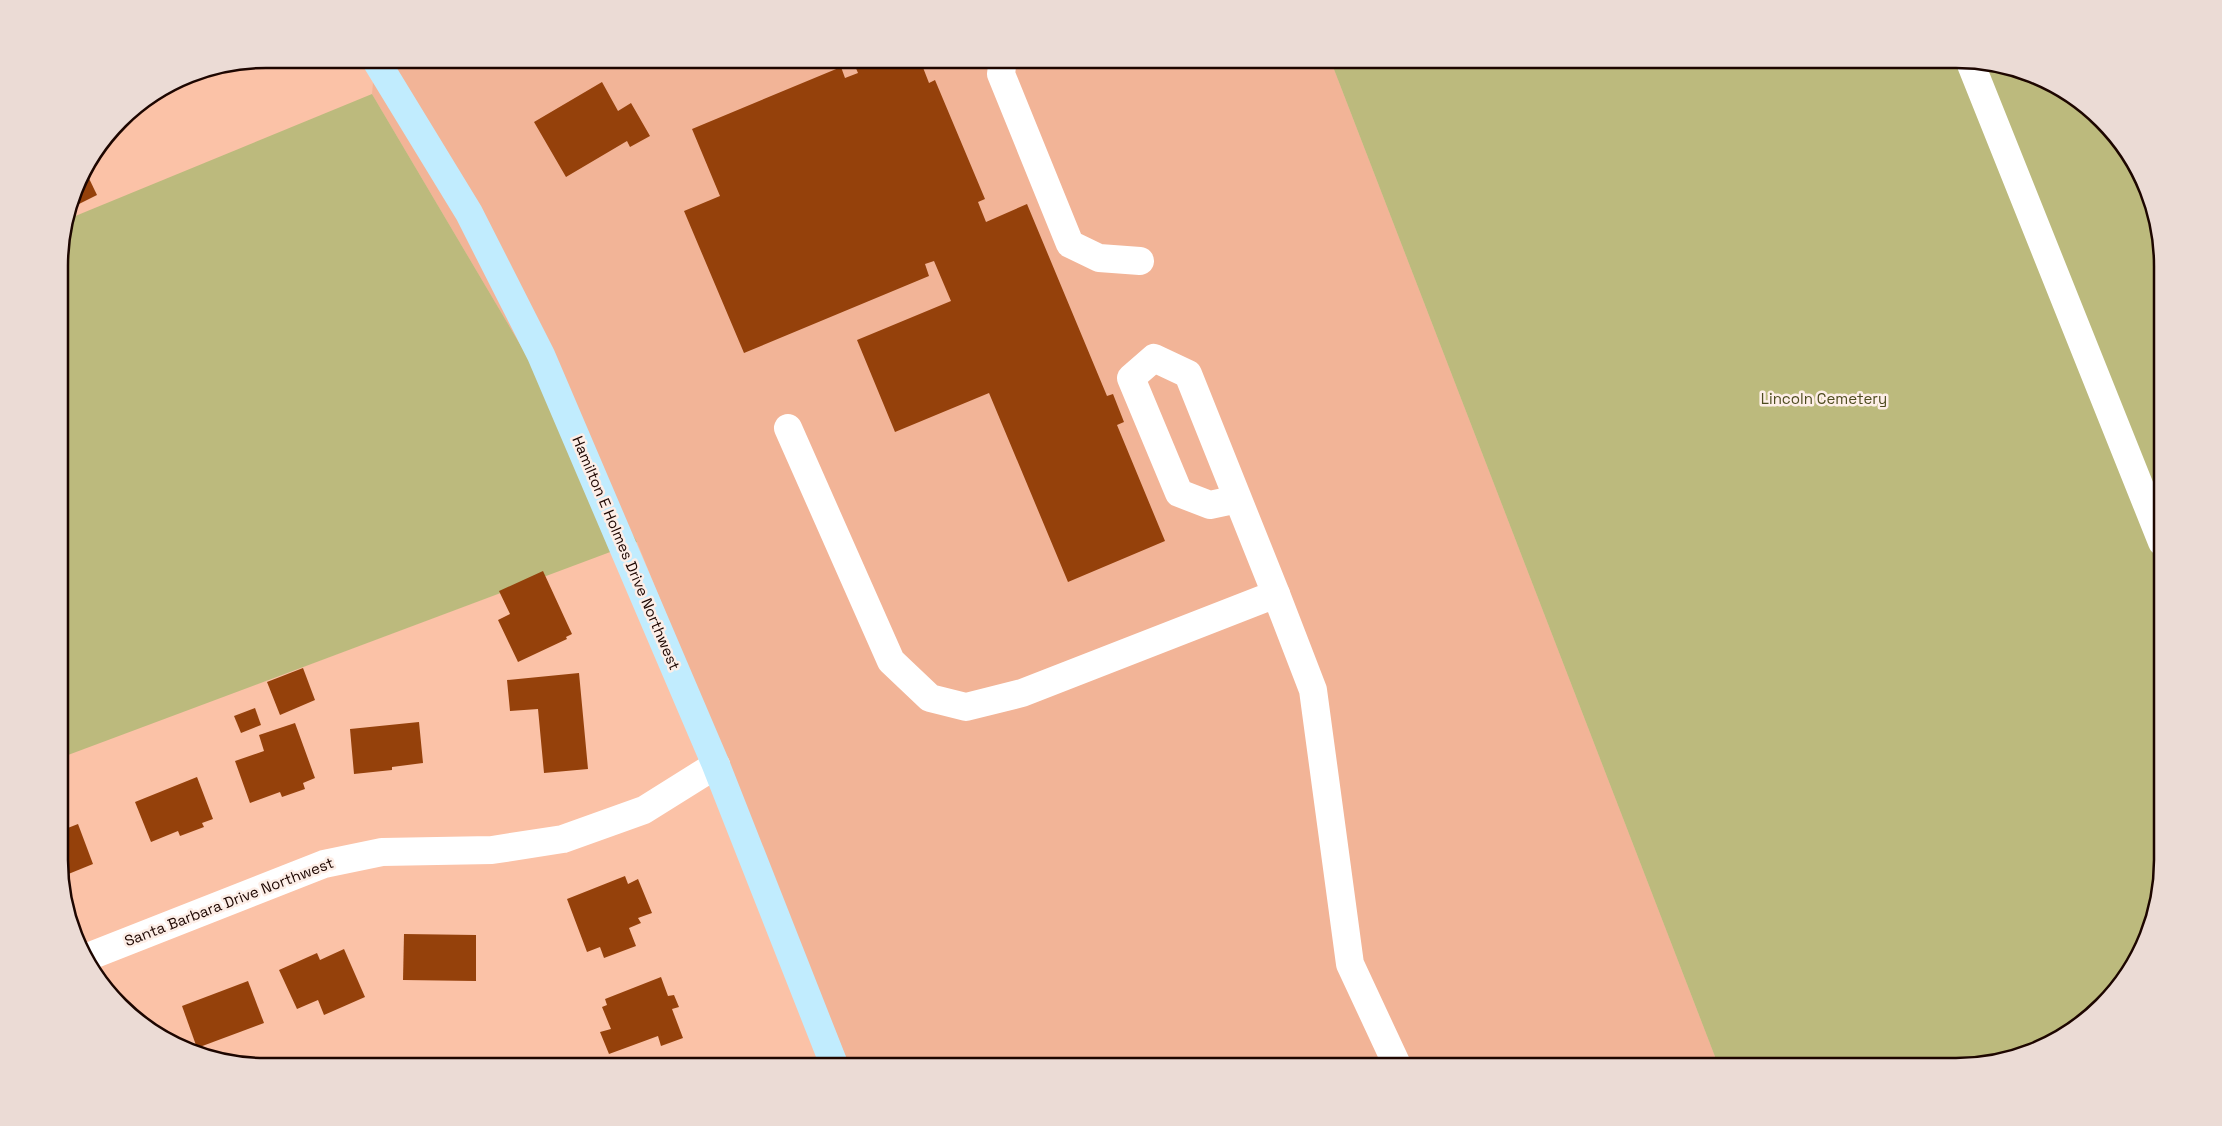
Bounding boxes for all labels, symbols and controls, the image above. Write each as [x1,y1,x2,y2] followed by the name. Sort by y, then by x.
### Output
[1761,389,1887,408] park label: Lincoln Cemetery
[568,433,685,673] street label: Hamilton E Holmes Drive Northwest
[122,853,336,950] street label: Santa Barbara Drive Northwest

